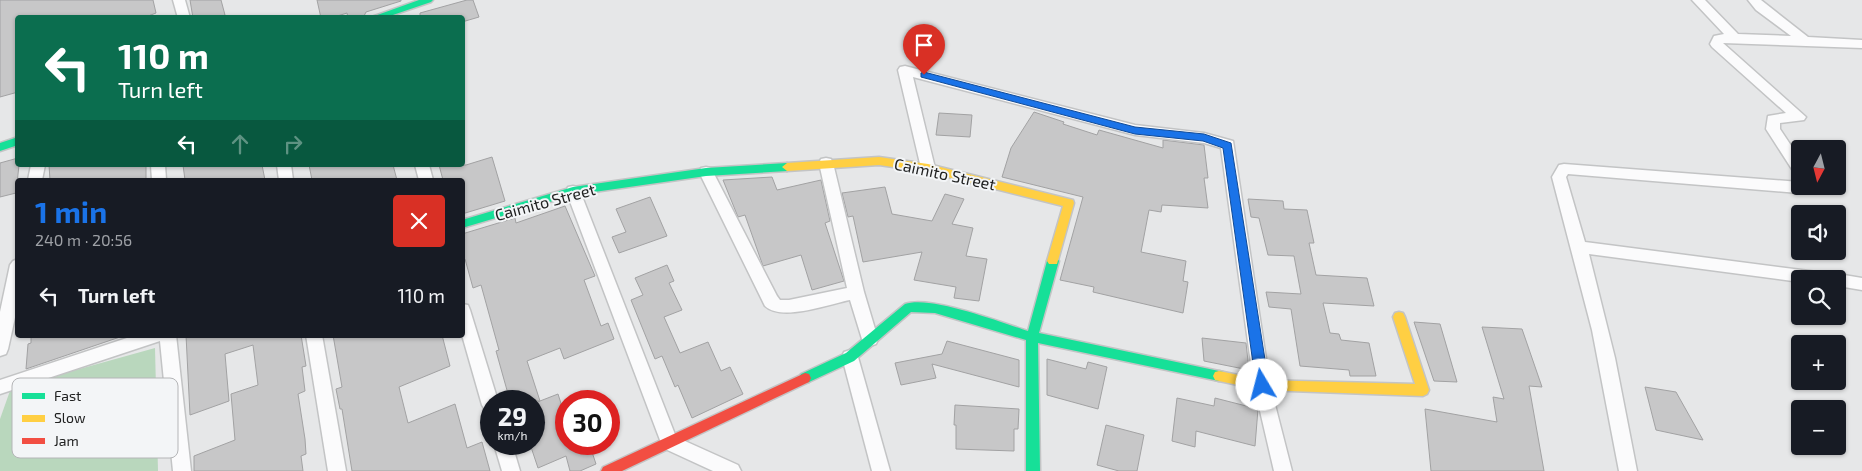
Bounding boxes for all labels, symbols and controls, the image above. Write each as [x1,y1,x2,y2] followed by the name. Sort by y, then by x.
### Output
[903,24,945,75] pin
[910,31,938,59] icon: arrive
[118,34,209,76] text: 110 m
[35,35,100,100] icon: left
[118,76,203,102] text: Turn left
[173,130,201,158] icon: left
[226,130,254,158] icon: ahead
[279,130,307,158] icon: right
[1791,140,1846,195] north arrow
[1791,140,1846,455] map controls
[893,154,997,194] street label: Caimito Street
[493,179,597,224] street label: Caimito Street
[35,193,107,229] text: 1 min
[393,195,445,247] button: close
[1791,205,1846,260] button: sound
[35,230,132,249] text: 240 m · 20:56
[1791,270,1846,325] button: search
[35,282,63,310] icon: left
[78,284,155,307] text: Turn left
[398,284,445,307] text: 110 m
[1791,335,1846,390] button: +
[1235,358,1287,410] position arrow
[12,378,178,458] legend
[54,387,81,404] text: Fast
[555,390,620,455] speed limit sign: 30
[1791,400,1846,455] button: −
[498,401,527,431] text: 29
[54,409,86,426] text: Slow
[498,428,527,442] text: km/h
[54,432,79,449] text: Jam

